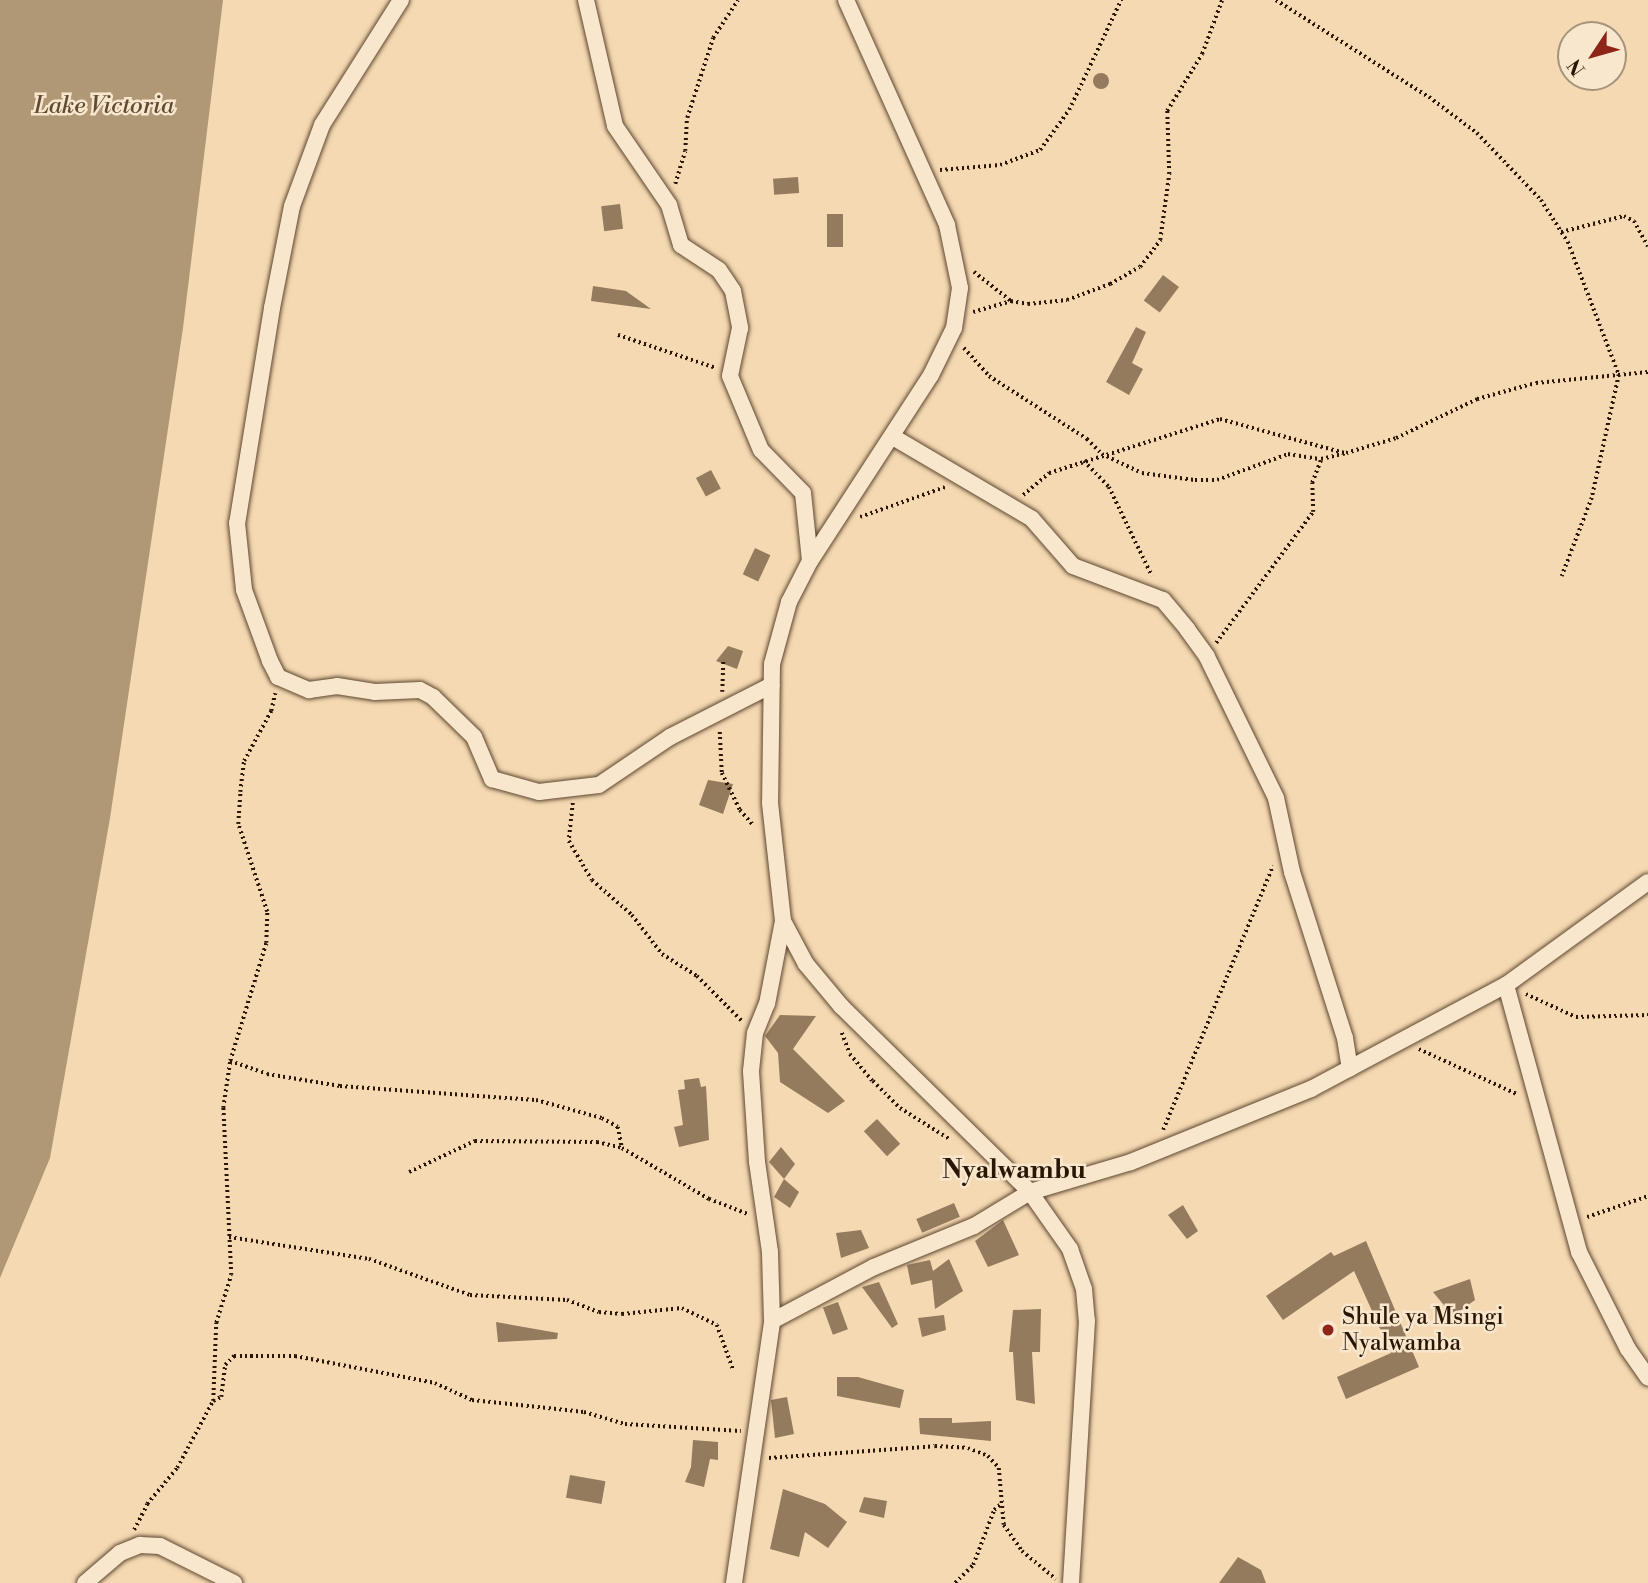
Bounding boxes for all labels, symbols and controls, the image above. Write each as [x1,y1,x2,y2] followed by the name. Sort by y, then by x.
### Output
[1557,21,1627,91] north arrow
[1563,54,1591,80] text: N
[34,93,174,121] water label: Lake Victoria
[942,1155,1086,1187] district label: Nyalwambu
[1342,1303,1504,1357] place label: Shule ya Msingi Nyalwamba
[1320,1322,1336,1338] marker: Shule ya Msingi Nyalwamba

